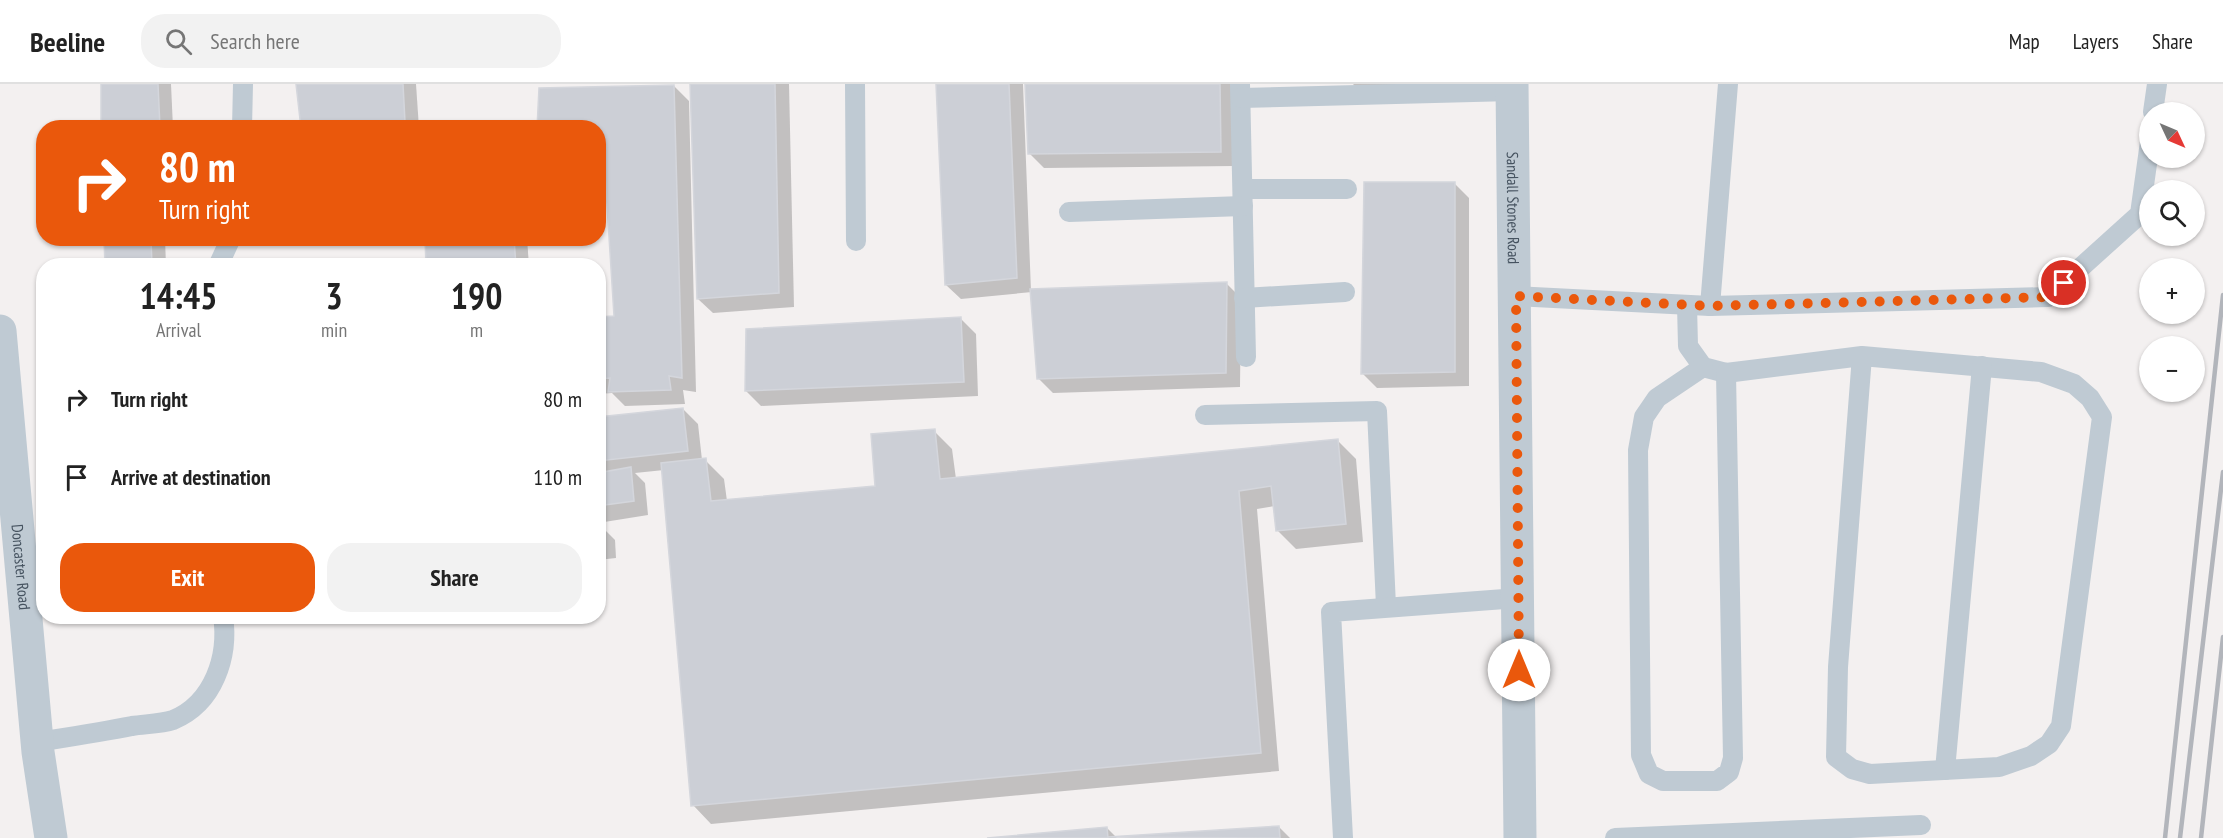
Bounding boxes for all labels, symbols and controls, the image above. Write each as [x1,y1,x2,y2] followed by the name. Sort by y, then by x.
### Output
[141,14,561,68] search box
[30,23,105,60] text: Beeline
[162,25,195,58] icon: search
[210,27,300,55] text: Search here
[2009,28,2040,55] text: Map
[2073,28,2119,55] text: Layers
[2152,28,2193,55] text: Share
[2139,102,2205,168] north arrow
[2139,102,2205,402] map controls
[159,139,236,194] text: 80 m
[60,144,138,222] icon: right
[1503,152,1524,264] street label: Sandall Stones Road
[2139,180,2205,246] button: search
[159,192,250,226] text: Turn right
[2038,257,2089,308] pin
[2139,258,2205,324] button: +
[2047,266,2080,299] icon: arrive
[140,272,217,319] text: 14:45
[325,272,343,319] text: 3
[451,272,502,319] text: 190
[156,317,201,343] text: Arrival
[321,317,347,343] text: min
[470,317,483,343] text: m
[2139,336,2205,402] button: −
[60,383,93,416] icon: right
[111,385,188,413] text: Turn right
[543,385,582,413] text: 80 m
[60,461,93,494] icon: arrive
[111,463,271,491] text: Arrive at destination
[533,463,582,491] text: 110 m
[7,523,35,611] street label: Doncaster Road
[60,543,315,612] button: Exit
[327,543,582,612] button: Share
[1487,638,1551,702] position arrow

